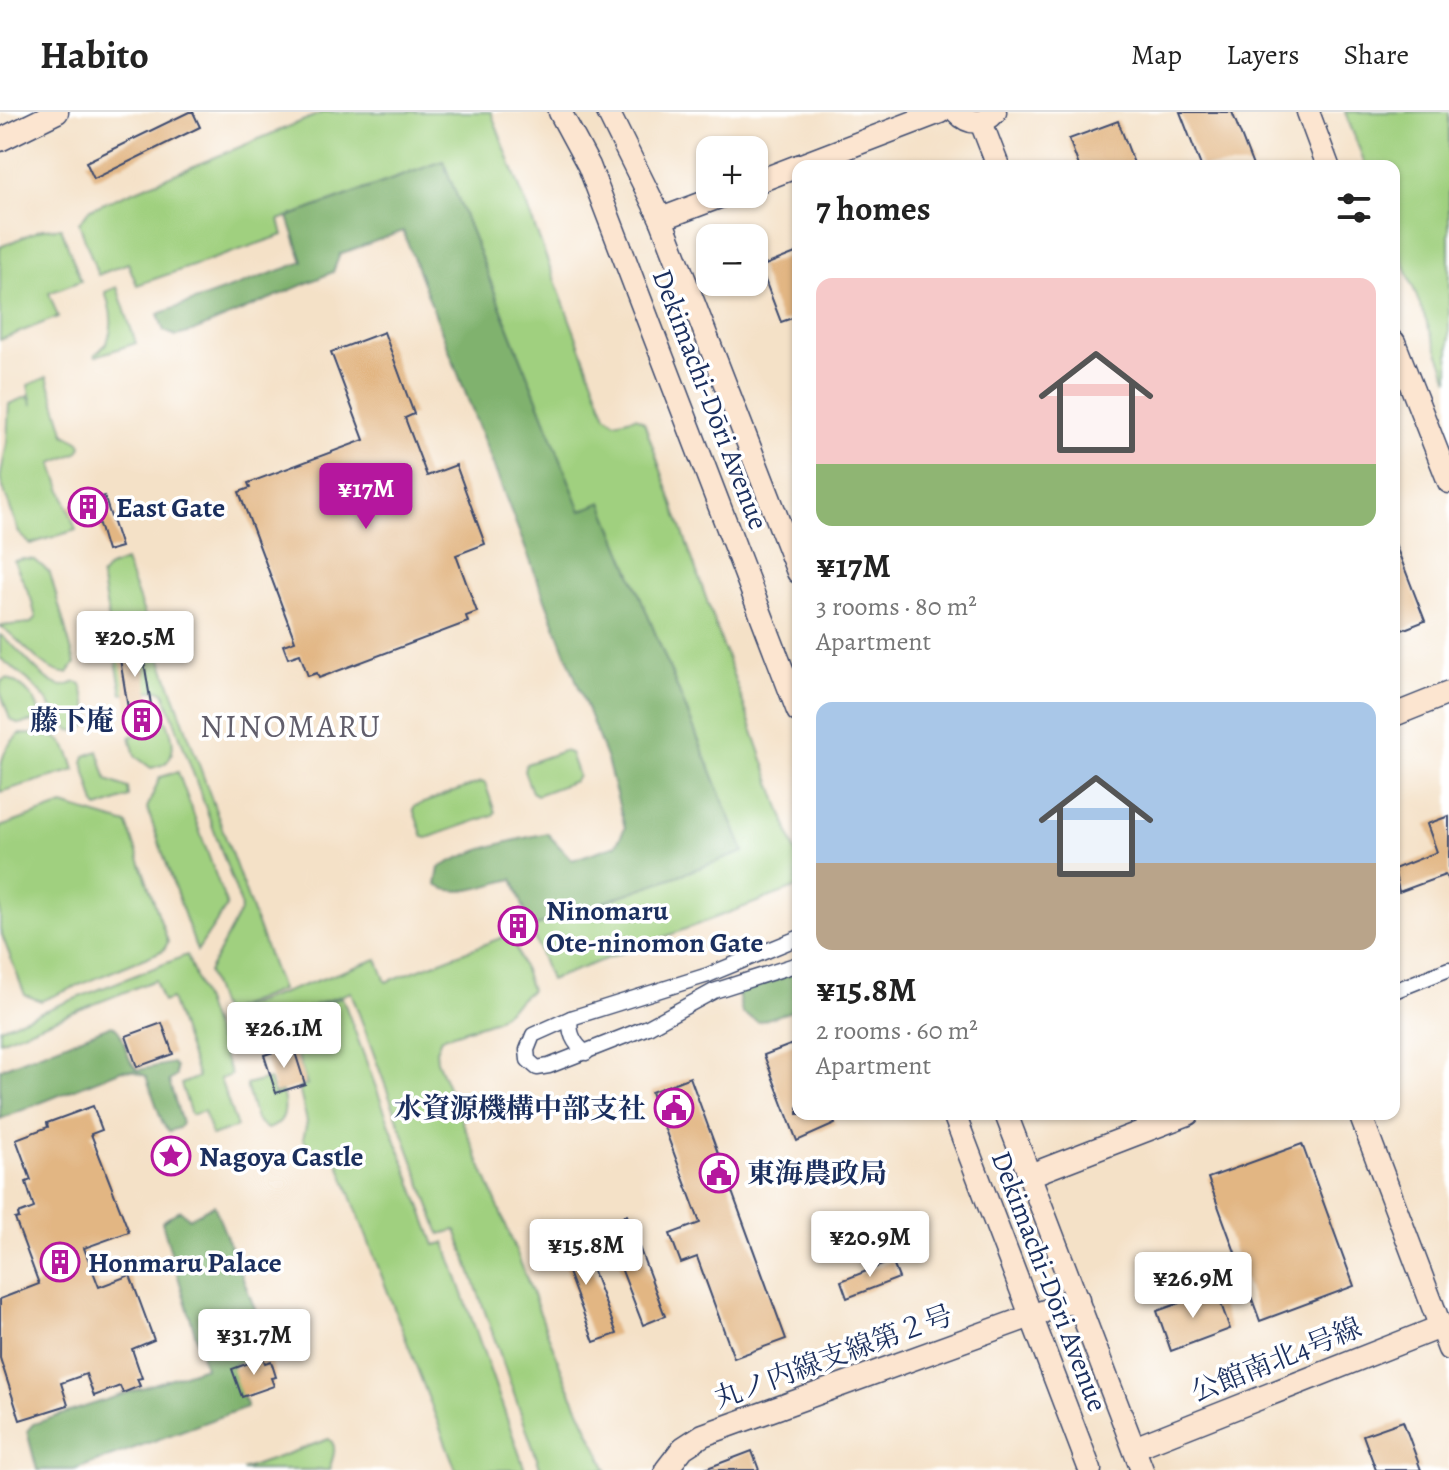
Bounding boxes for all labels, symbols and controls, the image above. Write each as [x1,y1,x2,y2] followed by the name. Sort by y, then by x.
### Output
[40,29,149,81] text: Habito
[1131,36,1182,74] text: Map
[1226,36,1299,74] text: Layers
[1343,36,1409,74] text: Share
[696,136,768,296] map controls
[696,136,768,208] button: +
[816,185,931,232] text: 7 homes
[1332,186,1376,230] icon: filters
[696,224,768,296] button: −
[643,264,777,535] street label: Dekimachi-Dōri Avenue
[1024,330,1168,474] icon: home
[319,463,413,531] pin: ¥17M
[337,471,395,506] text: ¥17M
[67,486,109,528] building icon: East Gate
[116,489,225,527] place label: East Gate
[816,542,891,589] text: ¥17M
[816,589,977,624] text: 3 rooms · 80 m²
[70,611,200,679] pin: ¥20.5M
[95,619,175,654] text: ¥20.5M
[816,624,931,659] text: Apartment
[121,699,163,741] building icon: 藤下庵
[30,702,114,740] place label: 藤下庵
[200,704,382,748] district label: NINOMARU
[1024,754,1168,898] icon: home
[546,892,764,962] place label: Ninomaru Ote-ninomon Gate
[497,905,539,947] building icon: Ninomaru Ote-ninomon Gate
[816,966,916,1013] text: ¥15.8M
[219,1002,349,1070] pin: ¥26.1M
[245,1010,323,1045] text: ¥26.1M
[816,1013,978,1048] text: 2 rooms · 60 m²
[816,1048,931,1083] text: Apartment
[653,1087,695,1129] public building icon: 水資源機構中部支社
[394,1090,646,1128] place label: 水資源機構中部支社
[150,1135,192,1177] place icon: Nagoya Castle
[199,1138,364,1176] place label: Nagoya Castle
[982,1146,1116,1417] street label: Dekimachi-Dōri Avenue
[698,1152,740,1194] public building icon: 東海農政局
[747,1155,887,1193] place label: 東海農政局
[805,1211,935,1279] pin: ¥20.9M
[521,1219,651,1287] pin: ¥15.8M
[829,1219,911,1254] text: ¥20.9M
[548,1227,624,1262] text: ¥15.8M
[39,1241,81,1283] building icon: Honmaru Palace
[88,1244,282,1282] place label: Honmaru Palace
[1128,1252,1258,1320] pin: ¥26.9M
[1153,1260,1233,1295] text: ¥26.9M
[708,1296,958,1418] street label: 丸ノ内線支線第２号
[1185,1308,1367,1411] street label: 公館南北4号線
[189,1309,319,1377] pin: ¥31.7M
[216,1317,292,1352] text: ¥31.7M

